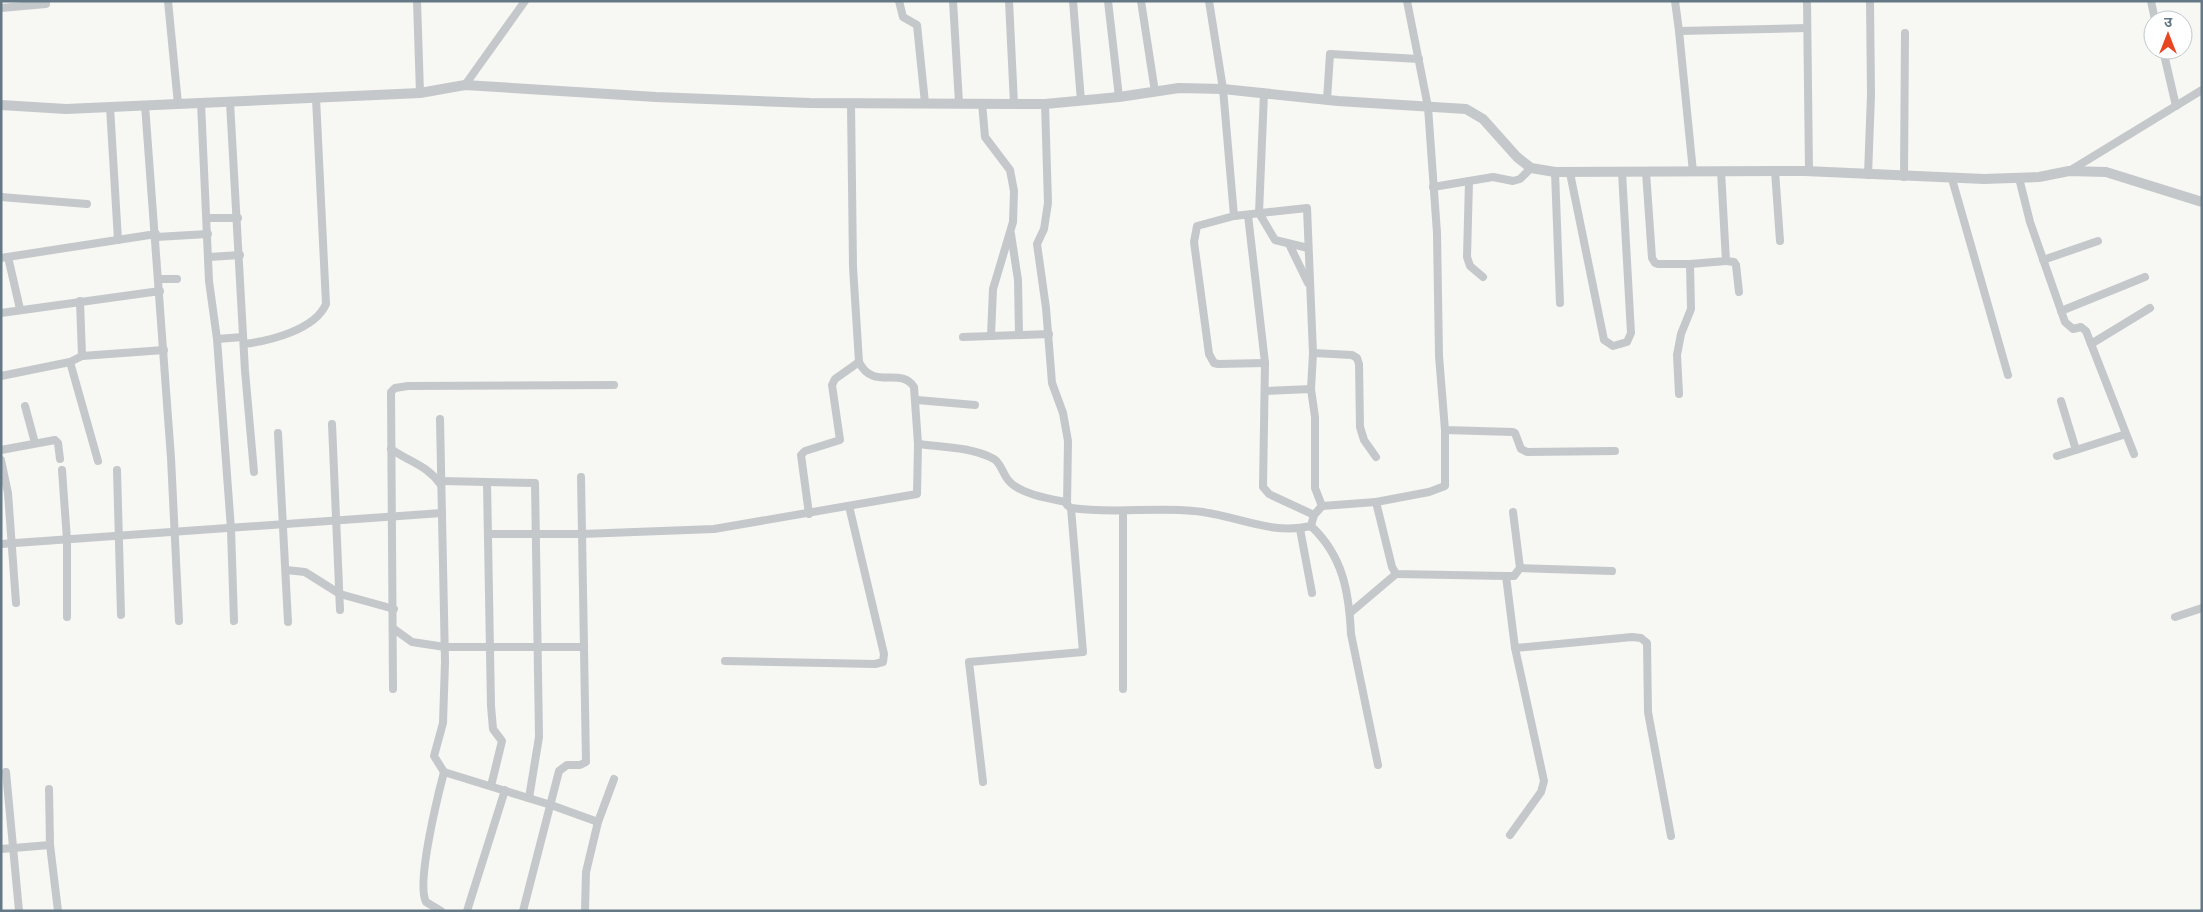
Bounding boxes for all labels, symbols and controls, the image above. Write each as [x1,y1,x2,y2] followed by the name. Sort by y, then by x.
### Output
[2143,10,2193,60] north arrow
[2164,13,2173,31] text: उ

